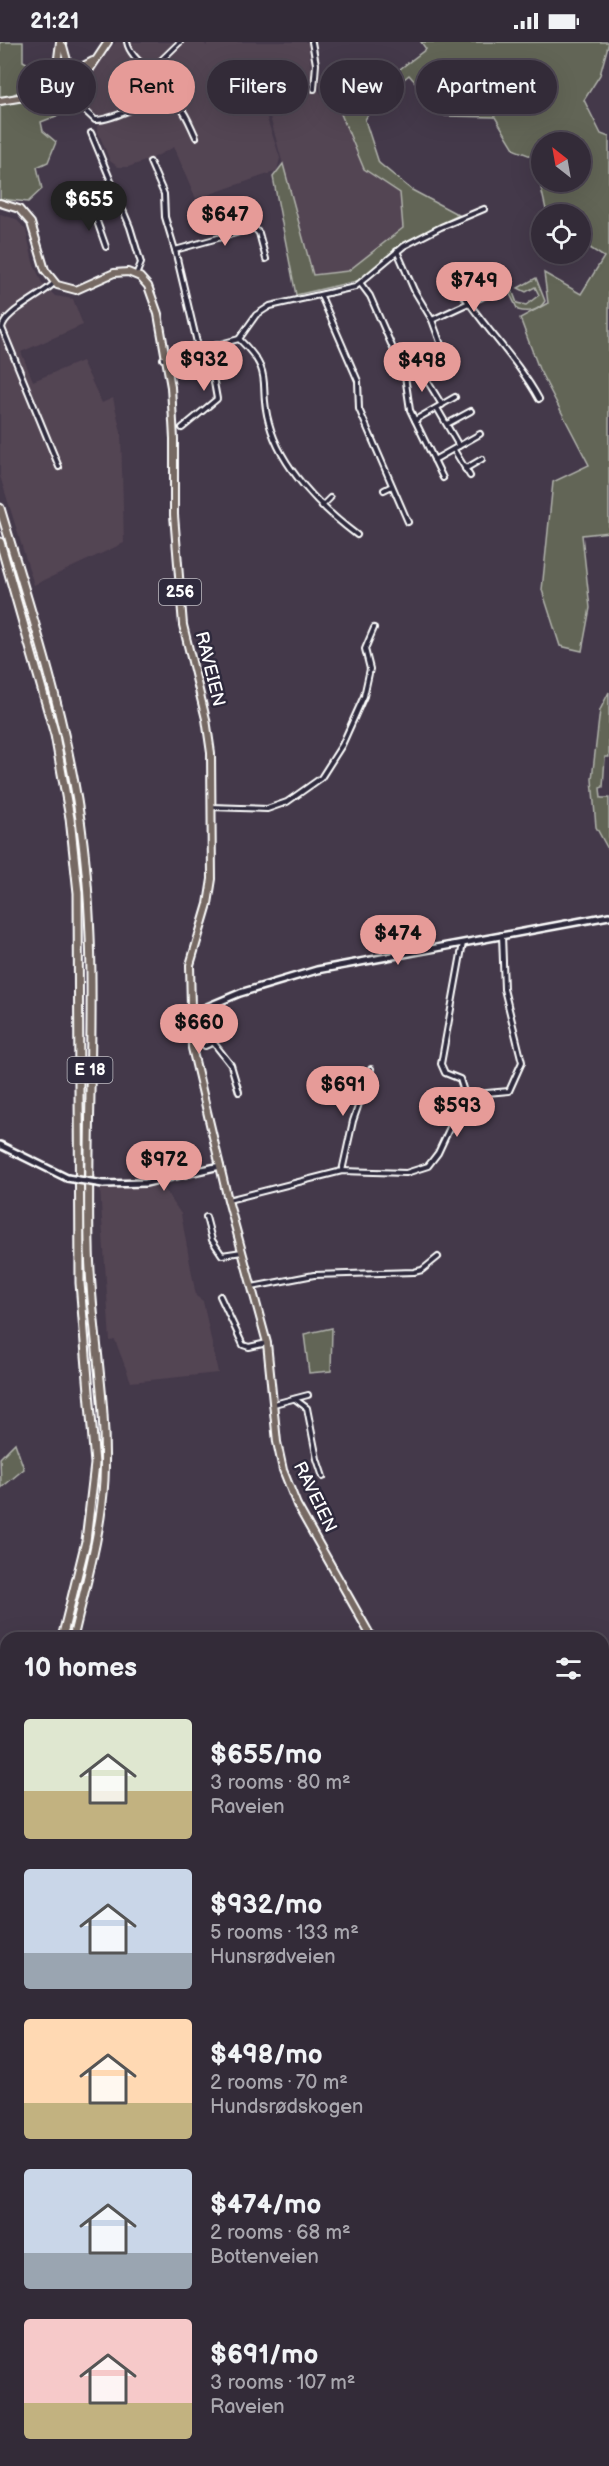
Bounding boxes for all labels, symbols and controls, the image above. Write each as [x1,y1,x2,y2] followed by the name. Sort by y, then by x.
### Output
[30,8,79,35] text: 21:21
[18,60,96,114] chip: Buy
[108,60,195,114] chip: Rent
[207,60,308,114] chip: Filters
[320,60,404,114] chip: New
[416,60,557,114] chip: Apartment
[531,132,591,192] north arrow
[531,132,591,264] map controls
[53,181,125,232] pin: $655
[65,188,113,212] text: $655
[189,196,261,247] pin: $647
[201,203,249,227] text: $647
[531,204,591,264] button: locate
[438,262,510,313] pin: $749
[450,269,498,293] text: $749
[168,341,240,392] pin: $932
[386,342,458,393] pin: $498
[180,348,228,372] text: $932
[398,349,446,373] text: $498
[159,579,201,605] road number: 256
[191,629,229,709] street label: RAVEIEN
[362,915,434,966] pin: $474
[374,922,422,946] text: $474
[163,1004,235,1055] pin: $660
[174,1011,224,1035] text: $660
[68,1057,112,1083] road number: E 18
[307,1066,379,1117] pin: $691
[320,1073,366,1097] text: $691
[421,1087,493,1138] pin: $593
[433,1094,481,1118] text: $593
[128,1141,200,1192] pin: $972
[140,1148,188,1172] text: $972
[289,1458,341,1536] street label: RAVEIEN
[552,1652,585,1685] icon: filters
[24,1653,137,1684] text: 10 homes
[210,1740,322,1771] text: $655/mo
[72,1743,144,1815] icon: home
[210,1771,351,1795] text: 3 rooms · 80 m²
[210,1795,285,1819] text: Raveien
[210,1890,322,1921] text: $932/mo
[72,1893,144,1965] icon: home
[210,1921,359,1945] text: 5 rooms · 133 m²
[210,1945,336,1969] text: Hunsrødveien
[210,2040,322,2071] text: $498/mo
[72,2043,144,2115] icon: home
[210,2071,348,2095] text: 2 rooms · 70 m²
[210,2095,363,2119] text: Hundsrødskogen
[210,2190,321,2221] text: $474/mo
[72,2193,144,2265] icon: home
[210,2221,351,2245] text: 2 rooms · 68 m²
[210,2245,319,2269] text: Bottenveien
[210,2340,318,2371] text: $691/mo
[72,2343,144,2415] icon: home
[210,2371,355,2395] text: 3 rooms · 107 m²
[210,2395,285,2419] text: Raveien

